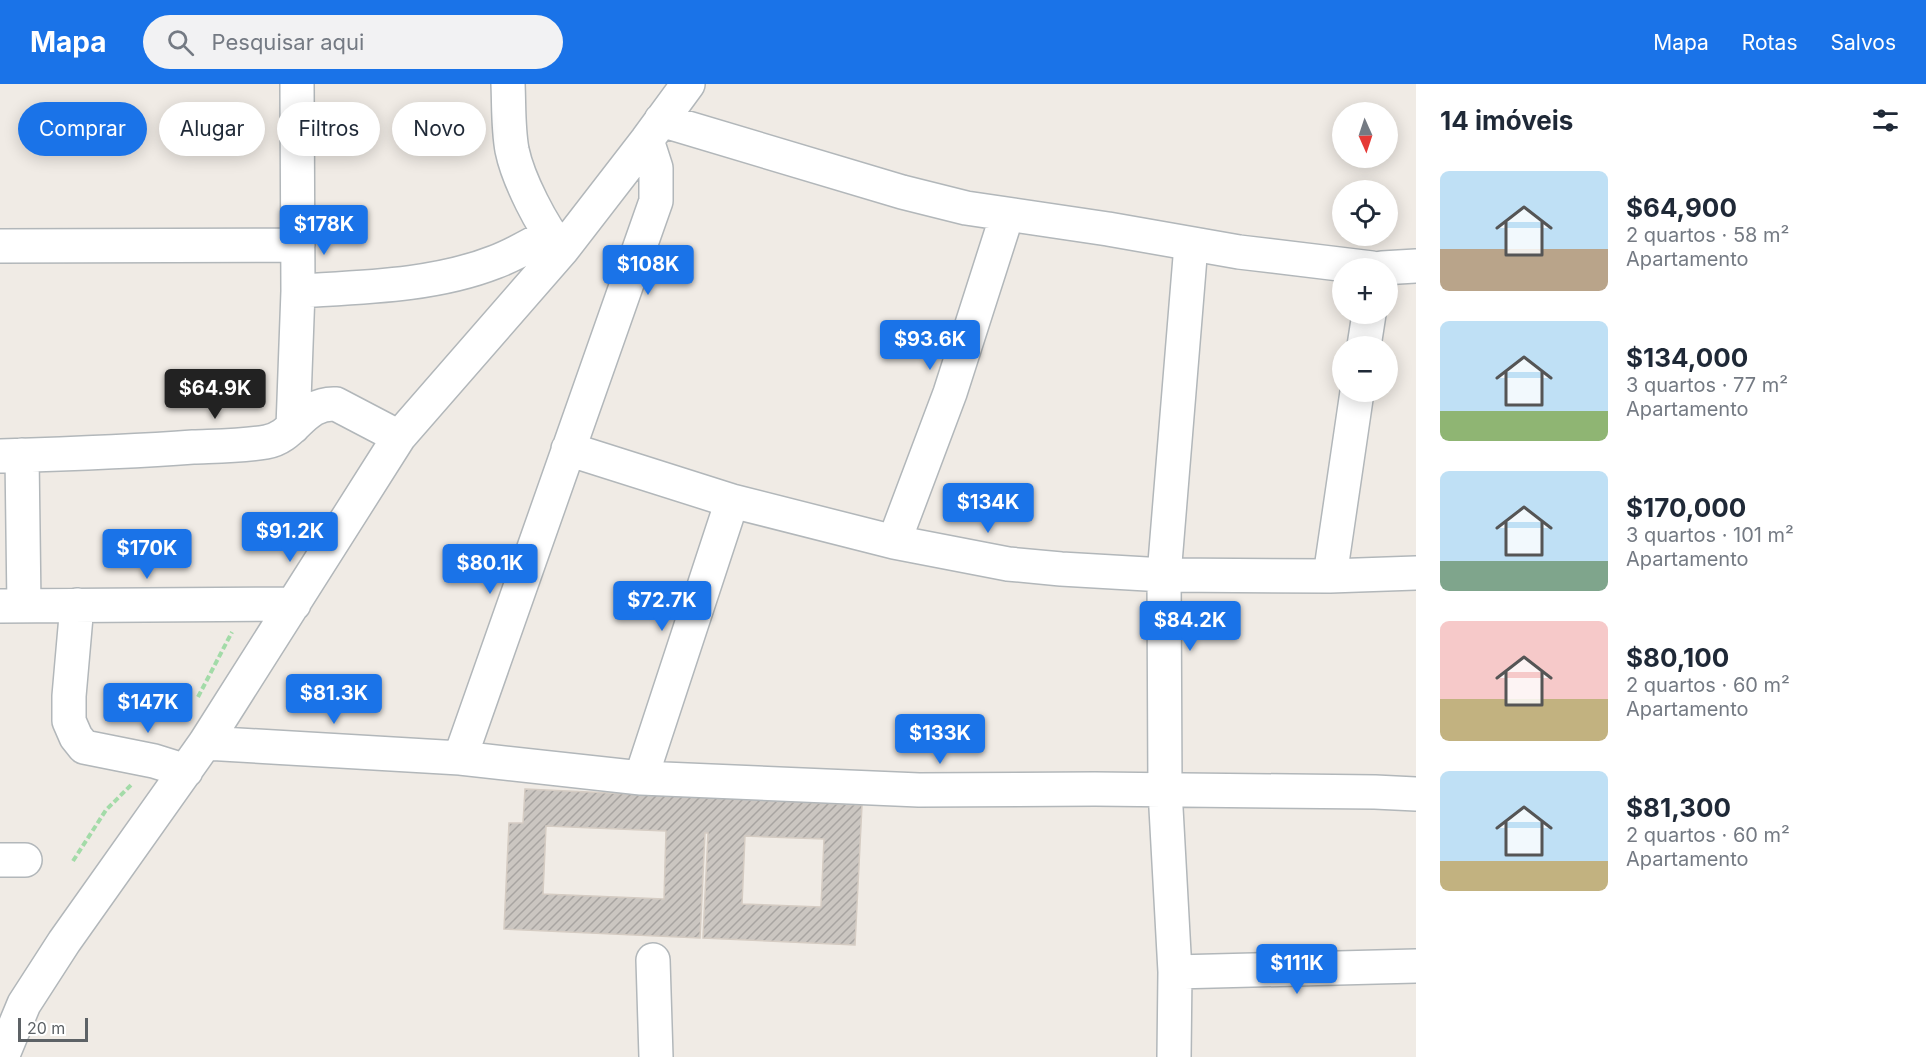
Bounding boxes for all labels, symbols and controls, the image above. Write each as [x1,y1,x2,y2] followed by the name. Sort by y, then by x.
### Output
[143,15,563,69] search box
[30,25,107,59] text: Mapa
[164,26,197,59] icon: search
[212,29,364,55] text: Pesquisar aqui
[1653,30,1709,55] text: Mapa
[1742,30,1797,55] text: Rotas
[1830,30,1896,55] text: Salvos
[18,102,147,156] chip: Comprar
[159,102,265,156] chip: Alugar
[277,102,380,156] chip: Filtros
[392,102,486,156] chip: Novo
[1332,102,1398,168] north arrow
[1332,102,1398,402] map controls
[1869,104,1902,137] icon: filters
[1440,105,1573,136] text: 14 imóveis
[1332,180,1398,246] button: locate
[1626,192,1737,223] text: $64,900
[1488,195,1560,267] icon: home
[282,205,366,256] pin: $178K
[294,212,354,236] text: $178K
[1626,223,1789,247] text: 2 quartos · 58 m²
[606,245,690,296] pin: $108K
[1626,247,1749,271] text: Apartamento
[617,252,679,276] text: $108K
[1332,258,1398,324] button: +
[881,320,979,371] pin: $93.6K
[894,327,966,351] text: $93.6K
[1332,336,1398,402] button: −
[1626,342,1748,373] text: $134,000
[1488,345,1560,417] icon: home
[166,369,264,420] pin: $64.9K
[1626,373,1788,397] text: 3 quartos · 77 m²
[179,376,251,400] text: $64.9K
[1626,397,1749,421] text: Apartamento
[946,483,1030,534] pin: $134K
[957,490,1019,514] text: $134K
[1626,492,1746,523] text: $170,000
[1488,495,1560,567] icon: home
[241,512,339,563] pin: $91.2K
[256,519,324,543] text: $91.2K
[1626,523,1794,547] text: 3 quartos · 101 m²
[105,529,189,580] pin: $170K
[117,536,177,560] text: $170K
[441,544,539,595] pin: $80.1K
[1626,547,1749,571] text: Apartamento
[457,551,523,575] text: $80.1K
[613,581,711,632] pin: $72.7K
[627,588,697,612] text: $72.7K
[1141,601,1239,652] pin: $84.2K
[1154,608,1226,632] text: $84.2K
[1626,642,1729,673] text: $80,100
[1488,645,1560,717] icon: home
[1626,673,1790,697] text: 2 quartos · 60 m²
[285,674,383,725] pin: $81.3K
[300,681,368,705] text: $81.3K
[106,683,190,734] pin: $147K
[117,690,179,714] text: $147K
[1626,697,1749,721] text: Apartamento
[898,714,982,765] pin: $133K
[909,721,971,745] text: $133K
[1626,792,1731,823] text: $81,300
[1488,795,1560,867] icon: home
[1626,823,1790,847] text: 2 quartos · 60 m²
[1626,847,1749,871] text: Apartamento
[1255,944,1339,995] pin: $111K
[1270,951,1324,975] text: $111K
[18,1015,88,1042] scale bar
[27,1018,65,1038] text: 20 m

